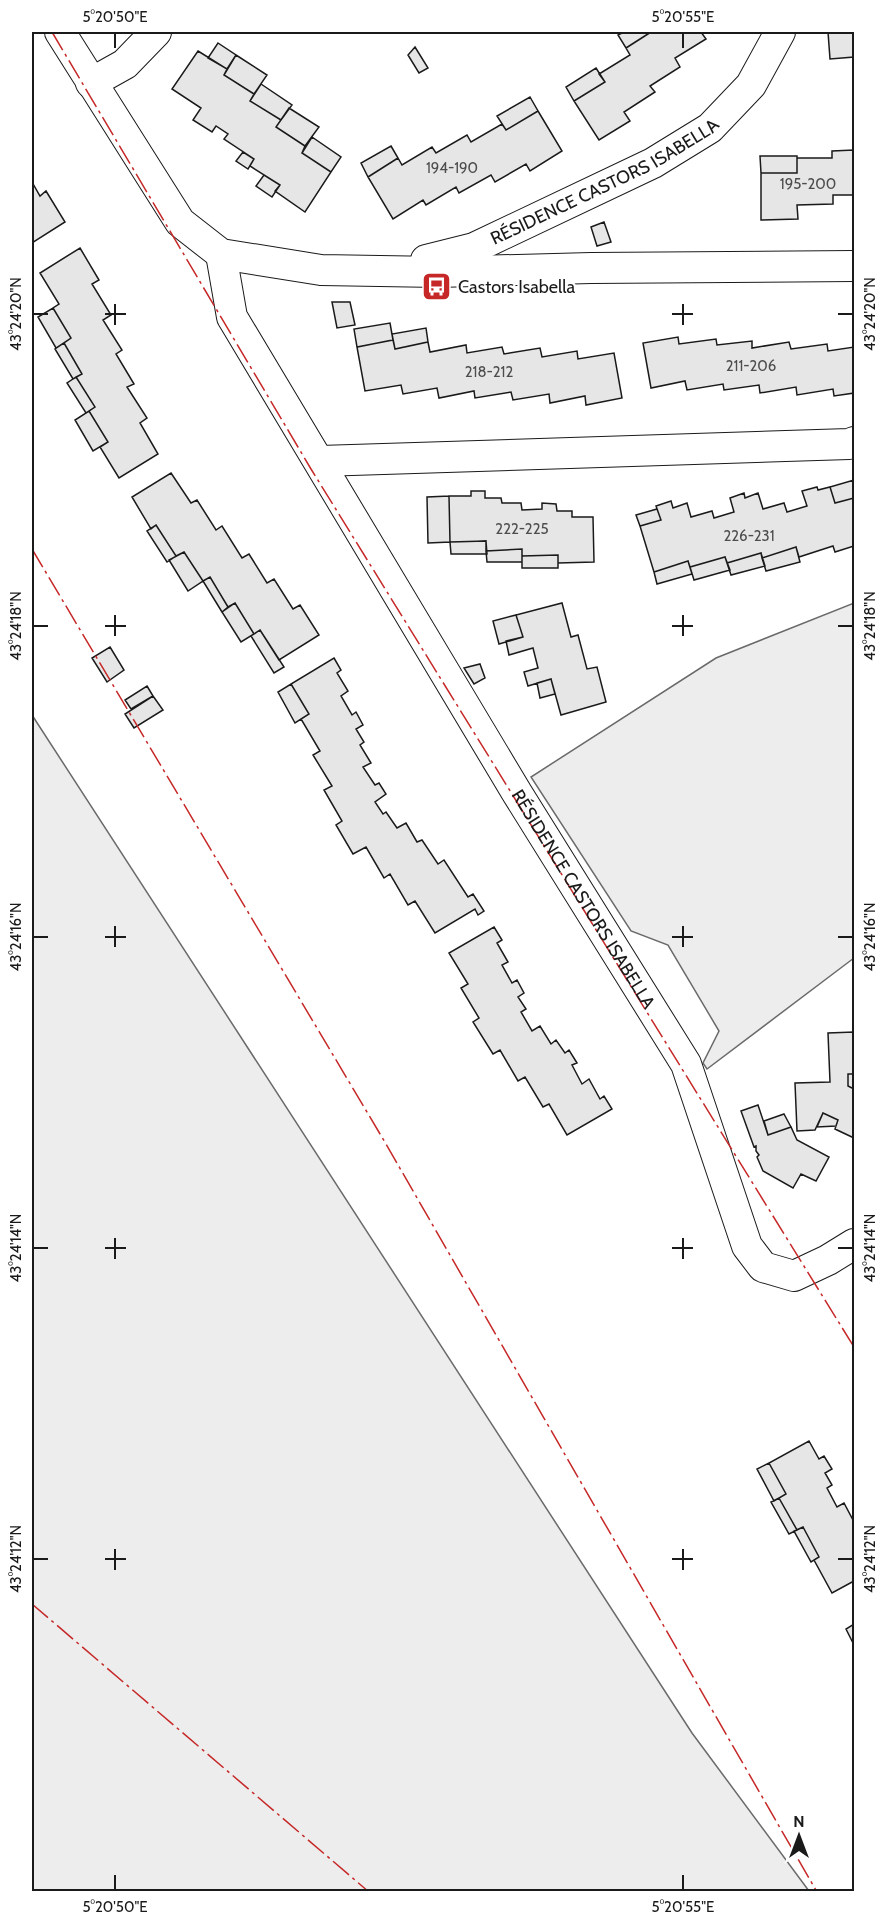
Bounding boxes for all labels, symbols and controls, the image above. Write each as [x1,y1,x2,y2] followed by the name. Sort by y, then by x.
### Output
[82,8,148,26] text: 5°20'50"E
[652,8,714,26] text: 5°20'55"E
[487,114,724,250] street label: RÉSIDENCE CASTORS ISABELLA
[426,159,478,177] house number: 194-190
[780,175,836,193] house number: 195-200
[421,271,453,303] bus stop icon: Castors Isabella
[458,276,575,298] place label: Castors Isabella
[7,277,25,351] text: 43°24'20"N
[861,277,879,351] text: 43°24'20"N
[726,357,776,375] house number: 211-206
[465,363,513,381] house number: 218-212
[495,520,549,538] house number: 222-225
[723,527,775,545] house number: 226-231
[7,591,25,661] text: 43°24'18"N
[861,591,879,661] text: 43°24'18"N
[507,786,660,1013] street label: RÉSIDENCE CASTORS ISABELLA
[7,903,25,971] text: 43°24'16"N
[861,903,879,971] text: 43°24'16"N
[7,1214,25,1282] text: 43°24'14"N
[861,1214,879,1282] text: 43°24'14"N
[7,1525,25,1593] text: 43°24'12"N
[861,1525,879,1593] text: 43°24'12"N
[769,1806,829,1866] north arrow
[793,1812,805,1831] text: N
[82,1898,148,1916] text: 5°20'50"E
[652,1898,714,1916] text: 5°20'55"E

